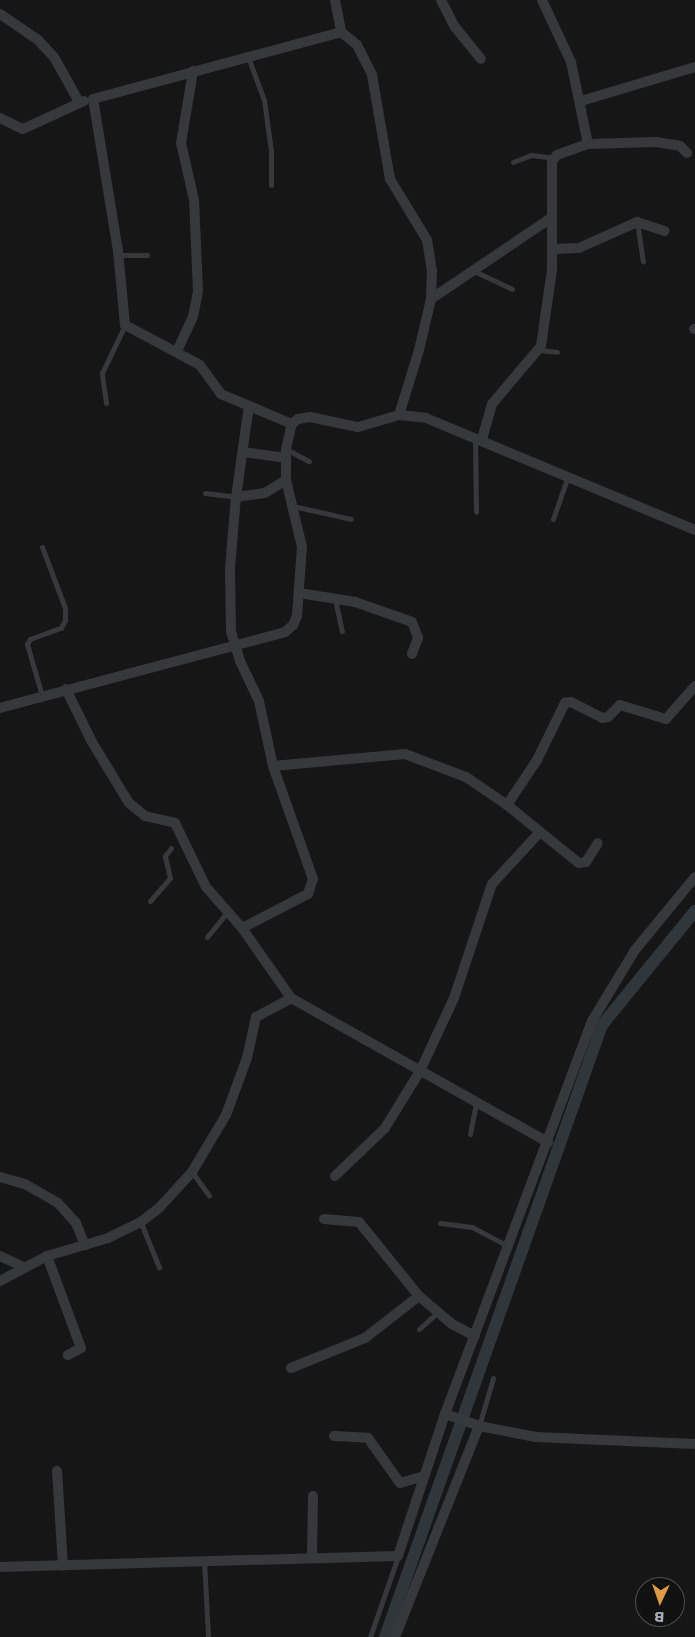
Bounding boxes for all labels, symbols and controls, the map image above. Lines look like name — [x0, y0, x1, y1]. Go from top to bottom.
north arrow — [635, 1577, 685, 1627]
text: B — [654, 1608, 665, 1625]

